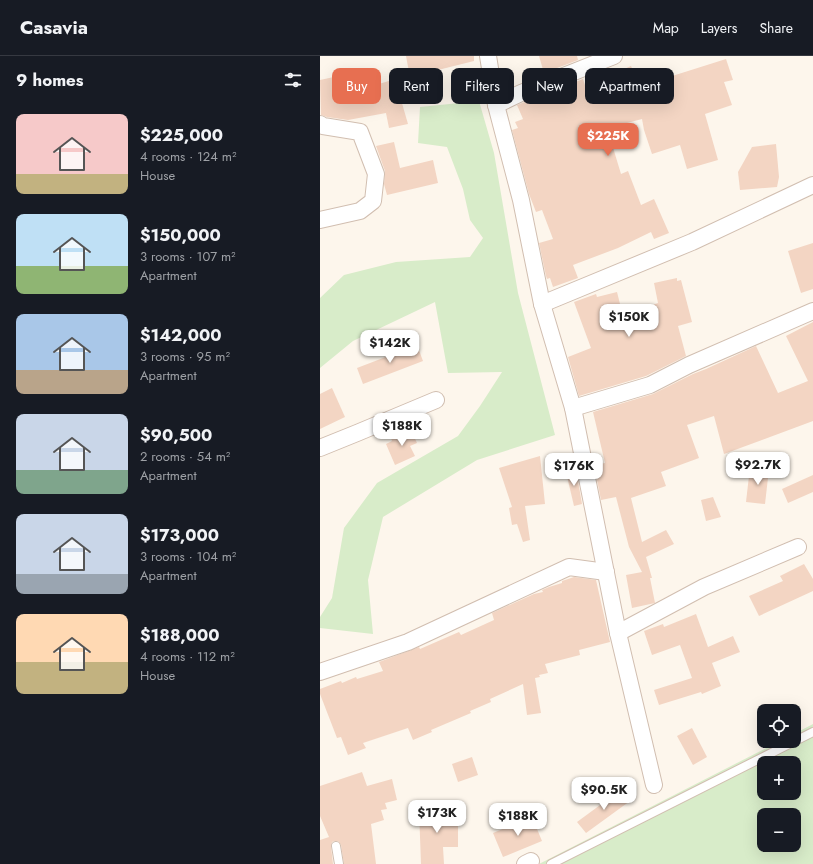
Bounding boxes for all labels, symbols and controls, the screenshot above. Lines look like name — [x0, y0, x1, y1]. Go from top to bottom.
text: Casavia — [20, 14, 88, 41]
text: Map — [653, 18, 679, 38]
text: Layers — [701, 18, 737, 38]
text: Share — [759, 18, 793, 38]
text: 9 homes — [16, 68, 84, 92]
chip: Buy — [332, 68, 381, 104]
chip: Rent — [389, 68, 443, 104]
chip: Filters — [451, 68, 514, 104]
chip: New — [522, 68, 577, 104]
chip: Apartment — [585, 68, 674, 104]
icon: filters — [282, 69, 304, 91]
text: $225,000 — [140, 123, 223, 147]
pin: $225K — [580, 123, 636, 157]
text: $225K — [587, 126, 629, 145]
icon: home — [48, 130, 96, 178]
text: 4 rooms · 124 m² — [140, 147, 236, 166]
text: House — [140, 166, 175, 185]
text: $150,000 — [140, 223, 221, 247]
icon: home — [48, 230, 96, 278]
text: 3 rooms · 107 m² — [140, 247, 236, 266]
text: Apartment — [140, 266, 197, 285]
pin: $150K — [601, 304, 657, 338]
text: $150K — [609, 307, 649, 326]
text: $142,000 — [140, 323, 222, 347]
icon: home — [48, 330, 96, 378]
pin: $142K — [362, 330, 418, 364]
text: $142K — [369, 333, 411, 352]
text: 3 rooms · 95 m² — [140, 347, 230, 366]
text: Apartment — [140, 366, 197, 385]
pin: $188K — [374, 413, 430, 447]
text: $188K — [382, 416, 422, 435]
text: $90,500 — [140, 423, 212, 447]
icon: home — [48, 430, 96, 478]
text: 2 rooms · 54 m² — [140, 447, 230, 466]
pin: $92.7K — [725, 452, 791, 486]
pin: $176K — [546, 453, 602, 487]
text: $92.7K — [735, 455, 781, 474]
text: $176K — [554, 456, 594, 475]
text: Apartment — [140, 466, 197, 485]
text: $173,000 — [140, 523, 219, 547]
icon: home — [48, 530, 96, 578]
text: 3 rooms · 104 m² — [140, 547, 236, 566]
text: Apartment — [140, 566, 197, 585]
text: $188,000 — [140, 623, 220, 647]
icon: home — [48, 630, 96, 678]
text: 4 rooms · 112 m² — [140, 647, 235, 666]
text: House — [140, 666, 175, 685]
map controls — [757, 704, 801, 852]
button: locate — [757, 704, 801, 748]
button: + — [757, 756, 801, 800]
pin: $90.5K — [571, 777, 637, 811]
text: $90.5K — [580, 780, 628, 799]
pin: $173K — [409, 800, 465, 834]
text: $173K — [417, 803, 457, 822]
pin: $188K — [490, 803, 546, 837]
text: $188K — [498, 806, 538, 825]
button: − — [757, 808, 801, 852]

